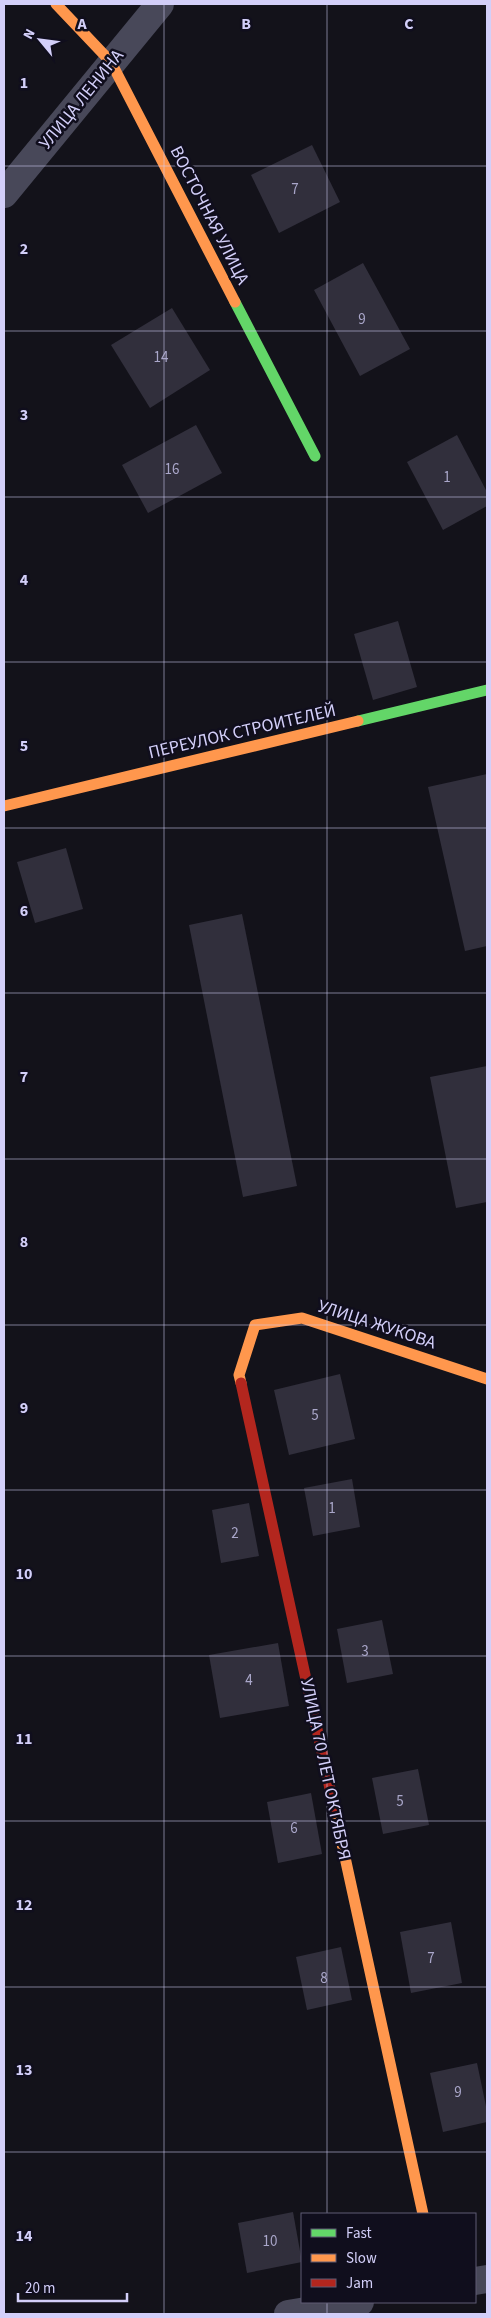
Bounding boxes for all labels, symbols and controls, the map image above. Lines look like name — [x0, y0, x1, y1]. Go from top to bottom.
text: A — [76, 13, 87, 35]
text: B — [241, 13, 251, 35]
text: C — [404, 13, 414, 35]
north arrow — [15, 15, 65, 65]
text: N — [19, 25, 41, 43]
street label: УЛИЦА ЛЕНИНА — [33, 44, 130, 155]
text: 1 — [20, 72, 28, 94]
street label: ВОСТОЧНАЯ УЛИЦА — [164, 142, 255, 289]
house number: 7 — [291, 179, 299, 200]
text: 2 — [20, 238, 28, 260]
house number: 9 — [358, 309, 366, 330]
house number: 14 — [154, 347, 169, 368]
text: 3 — [20, 404, 28, 426]
house number: 16 — [165, 459, 179, 480]
house number: 1 — [443, 467, 451, 488]
text: 4 — [20, 569, 29, 591]
street label: ПЕРЕУЛОК СТРОИТЕЛЕЙ — [146, 698, 338, 765]
text: 5 — [20, 735, 28, 757]
text: 6 — [20, 900, 28, 922]
text: 7 — [20, 1066, 28, 1088]
text: 8 — [20, 1231, 28, 1253]
street label: УЛИЦА ЖУКОВА — [314, 1294, 439, 1355]
text: 9 — [20, 1397, 28, 1419]
house number: 5 — [311, 1405, 319, 1426]
house number: 1 — [328, 1498, 336, 1519]
house number: 2 — [231, 1523, 239, 1544]
text: 10 — [16, 1563, 32, 1585]
house number: 3 — [361, 1641, 369, 1662]
house number: 4 — [245, 1670, 253, 1691]
street label: УЛИЦА 70 ЛЕТ ОКТЯБРЯ — [294, 1676, 357, 1862]
text: 11 — [16, 1728, 32, 1750]
house number: 5 — [396, 1791, 404, 1812]
house number: 6 — [290, 1818, 298, 1839]
text: 12 — [16, 1894, 32, 1916]
house number: 7 — [427, 1948, 435, 1969]
house number: 8 — [320, 1968, 328, 1989]
text: 13 — [16, 2059, 32, 2081]
house number: 9 — [454, 2082, 462, 2103]
legend — [301, 2213, 476, 2303]
text: Fast — [346, 2223, 372, 2244]
text: 14 — [16, 2225, 33, 2247]
house number: 10 — [263, 2231, 277, 2252]
text: Slow — [346, 2248, 377, 2269]
scale bar — [18, 2270, 126, 2302]
text: Jam — [346, 2273, 373, 2294]
text: 20 m — [25, 2278, 55, 2299]

